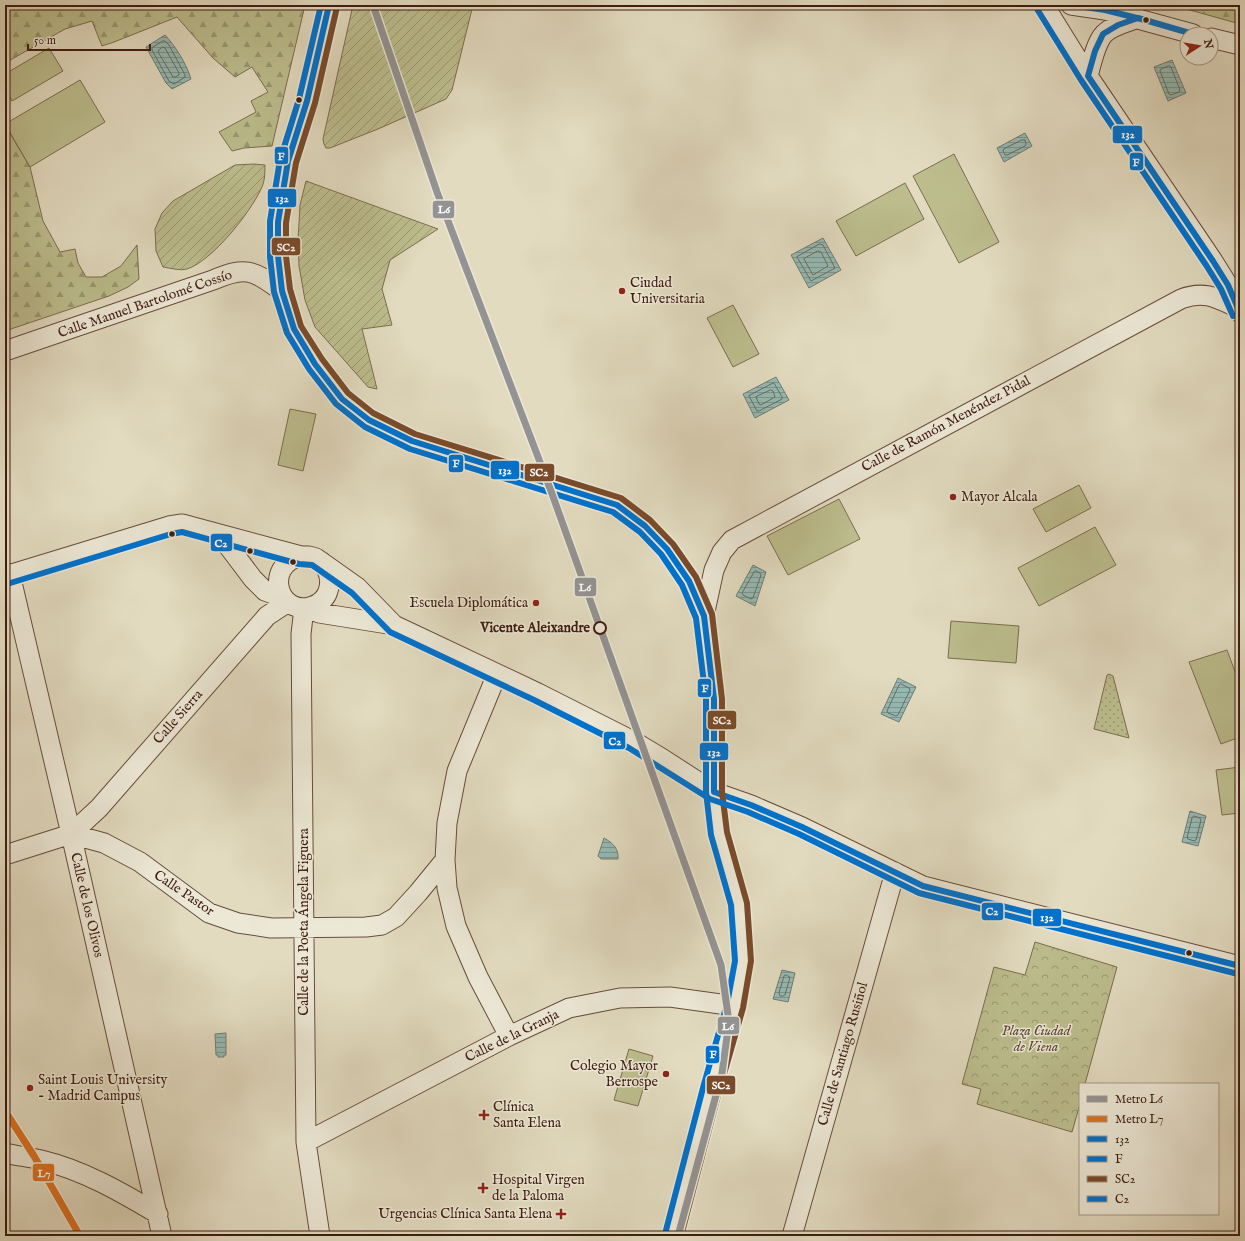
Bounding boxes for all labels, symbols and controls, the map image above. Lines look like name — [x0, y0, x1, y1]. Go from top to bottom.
unlabelled marker — [1141, 15, 1151, 25]
scale bar — [28, 26, 150, 52]
north arrow — [1179, 26, 1219, 66]
text: 50 m — [34, 33, 56, 48]
text: N — [1200, 37, 1216, 51]
unlabelled marker — [294, 95, 304, 105]
line badge: 132 — [1112, 125, 1143, 144]
text: 132 — [1121, 128, 1136, 142]
line badge: F — [274, 146, 289, 165]
text: F — [278, 150, 285, 164]
line badge: F — [1129, 152, 1144, 171]
text: F — [1133, 156, 1140, 170]
line badge: 132 — [267, 188, 297, 208]
text: 132 — [275, 192, 290, 206]
line badge: L6 — [432, 200, 455, 219]
text: L6 — [437, 203, 452, 217]
line badge: SC2 — [271, 237, 301, 256]
text: SC2 — [277, 241, 296, 255]
street label: Calle Manuel Bartolomé Cossío — [55, 266, 235, 342]
place label: Ciudad Universitaria — [630, 274, 706, 308]
marker: Ciudad Universitaria — [617, 286, 627, 296]
street label: Calle de Ramón Menéndez Pidal — [858, 372, 1034, 476]
line badge: F — [448, 454, 464, 473]
text: F — [453, 457, 460, 471]
line badge: 132 — [490, 460, 520, 480]
line badge: SC2 — [524, 463, 555, 482]
text: 132 — [498, 464, 513, 478]
text: SC2 — [530, 466, 549, 480]
place label: Mayor Alcala — [961, 488, 1039, 506]
marker: Mayor Alcala — [948, 492, 958, 502]
unlabelled marker — [167, 529, 177, 539]
line badge: C2 — [210, 533, 233, 552]
text: C2 — [214, 537, 228, 551]
unlabelled marker — [245, 546, 255, 556]
unlabelled marker — [288, 557, 298, 567]
line badge: L6 — [574, 577, 597, 597]
text: L6 — [578, 581, 593, 595]
place label: Escuela Diplomática — [410, 594, 529, 612]
marker: Escuela Diplomática — [531, 598, 541, 608]
place label: Vicente Aleixandre — [479, 619, 591, 637]
marker: Vicente Aleixandre — [593, 621, 607, 635]
line badge: F — [697, 678, 712, 698]
text: F — [702, 682, 709, 696]
street label: Calle Sierra — [149, 685, 207, 748]
line badge: SC2 — [707, 710, 737, 730]
text: SC2 — [713, 714, 732, 728]
line badge: C2 — [603, 731, 626, 750]
text: C2 — [608, 735, 622, 749]
line badge: 132 — [699, 742, 729, 761]
text: 132 — [707, 746, 722, 760]
street label: Calle de la Poeta Ángela Figuera — [294, 827, 313, 1016]
street label: Calle de los Olivos — [66, 851, 108, 959]
street label: Calle Pastor — [150, 866, 218, 920]
line badge: C2 — [981, 902, 1004, 921]
text: C2 — [985, 905, 999, 919]
line badge: 132 — [1032, 908, 1062, 927]
text: 132 — [1040, 911, 1055, 925]
unlabelled marker — [1184, 948, 1194, 958]
street label: Calle de Santiago Rusiñol — [814, 980, 872, 1128]
street label: Calle de la Granja — [462, 1005, 563, 1066]
line badge: L6 — [717, 1016, 740, 1035]
text: L6 — [721, 1020, 736, 1034]
park label: Plaza Ciudad de Viena — [1002, 1022, 1072, 1056]
line badge: F — [705, 1045, 720, 1064]
text: F — [710, 1048, 717, 1062]
place label: Colegio Mayor Berrospe — [570, 1057, 659, 1091]
marker: Colegio Mayor Berrospe — [661, 1069, 671, 1079]
place label: Saint Louis University - Madrid Campus — [38, 1071, 168, 1105]
line badge: SC2 — [706, 1075, 736, 1095]
text: SC2 — [712, 1079, 731, 1093]
marker: Saint Louis University - Madrid Campus — [25, 1083, 35, 1093]
legend — [1079, 1083, 1219, 1215]
text: Metro L6 — [1115, 1092, 1164, 1107]
place label: Clínica Santa Elena — [493, 1098, 562, 1132]
marker: Clínica Santa Elena — [478, 1109, 490, 1121]
text: Metro L7 — [1115, 1112, 1163, 1127]
text: 132 — [1115, 1132, 1130, 1147]
text: F — [1115, 1152, 1123, 1167]
line badge: L7 — [32, 1163, 55, 1182]
text: L7 — [37, 1167, 50, 1181]
place label: Hospital Virgen de la Paloma — [492, 1171, 585, 1205]
text: SC2 — [1115, 1172, 1136, 1187]
marker: Hospital Virgen de la Paloma — [477, 1182, 489, 1194]
text: C2 — [1115, 1192, 1130, 1207]
place label: Urgencias Clínica Santa Elena — [378, 1205, 553, 1223]
marker: Urgencias Clínica Santa Elena — [555, 1208, 567, 1220]

